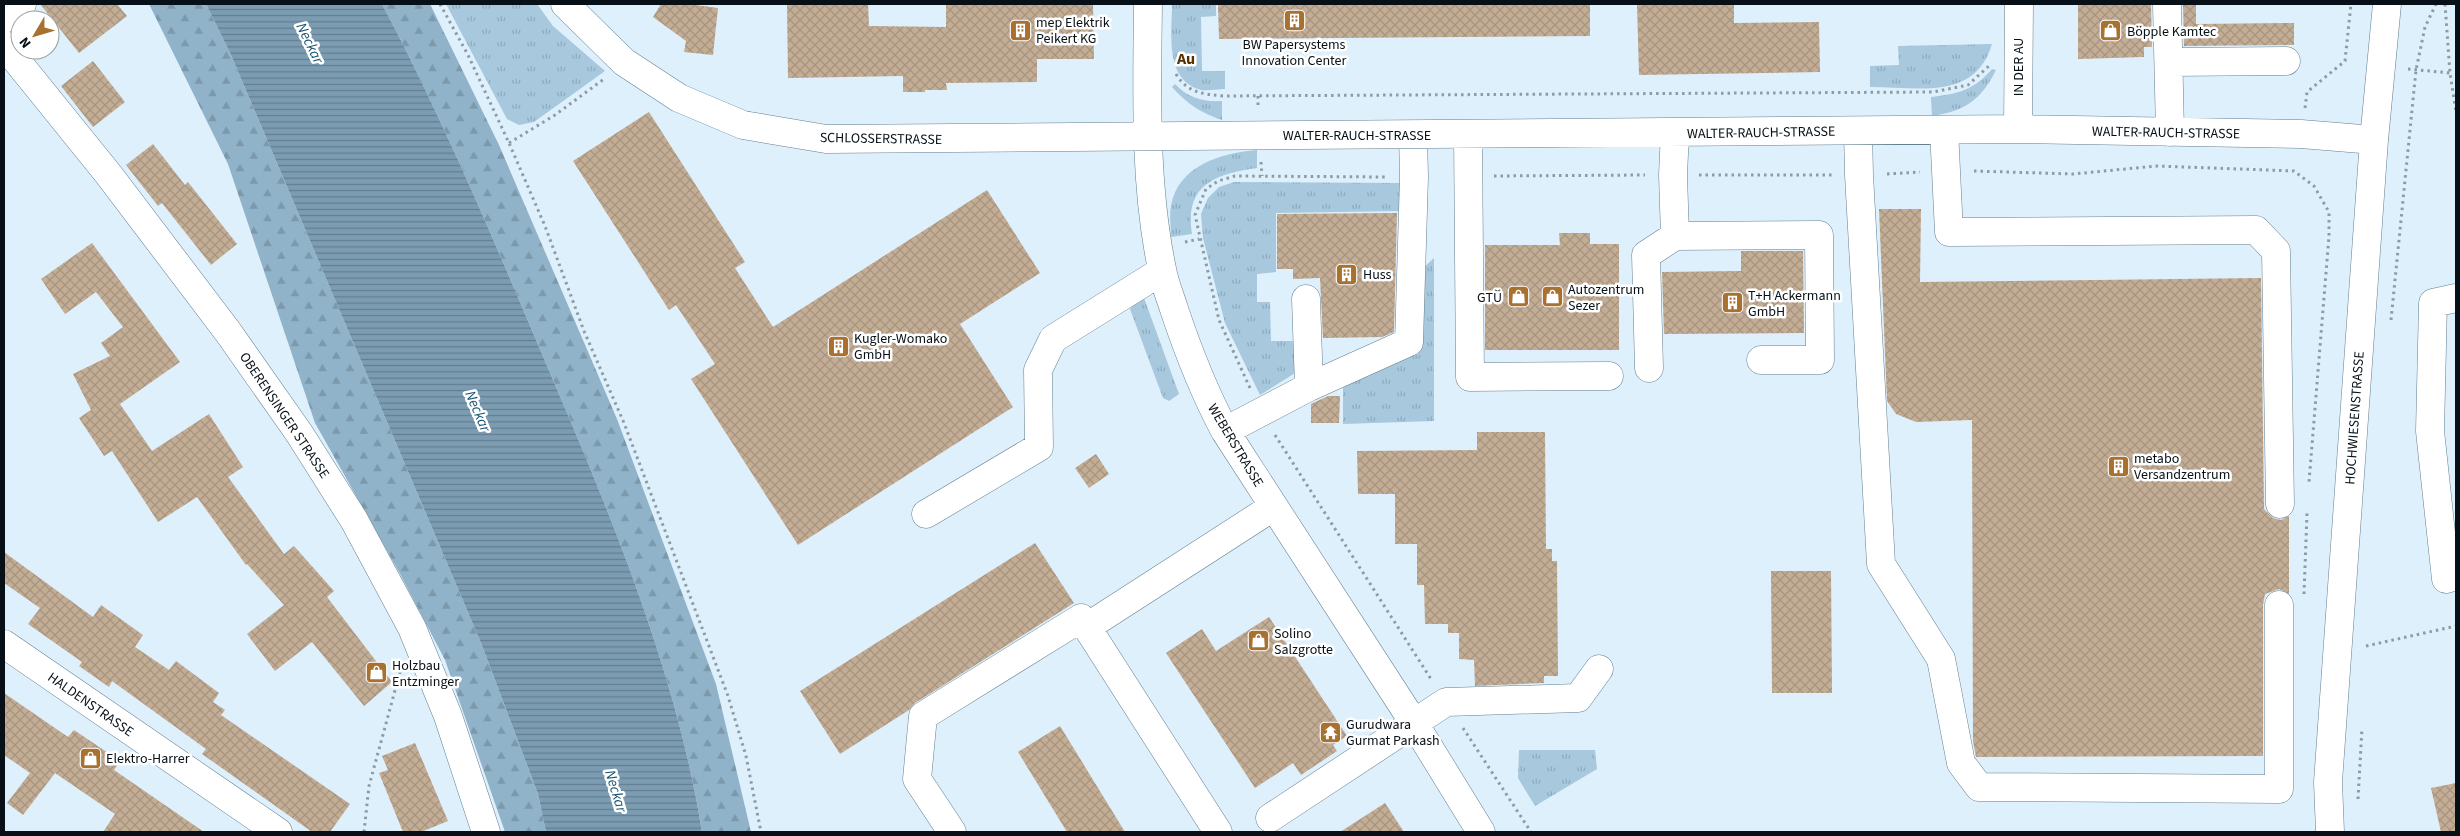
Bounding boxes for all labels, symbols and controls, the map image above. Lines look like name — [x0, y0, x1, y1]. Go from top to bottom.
building icon: BW Papersystems Innovation Center — [1282, 9, 1306, 33]
north arrow — [10, 10, 60, 60]
place label: mep Elektrik Peikert KG — [1036, 13, 1110, 49]
building icon: mep Elektrik Peikert KG — [1008, 18, 1032, 42]
water label: Neckar — [291, 19, 329, 68]
shop icon: Böpple Kamtec — [2099, 19, 2123, 43]
place label: Böpple Kamtec — [2127, 22, 2217, 42]
text: N — [15, 33, 36, 52]
place label: BW Papersystems Innovation Center — [1242, 35, 1347, 71]
street label: IN DER AU — [2009, 38, 2029, 96]
district label: Au — [1176, 48, 1195, 70]
street label: WALTER-RAUCH-STRASSE — [1687, 122, 1835, 144]
street label: WALTER-RAUCH-STRASSE — [2092, 122, 2240, 144]
street label: WALTER-RAUCH-STRASSE — [1283, 126, 1431, 146]
street label: SCHLOSSERSTRASSE — [820, 128, 942, 150]
building icon: Huss — [1335, 262, 1359, 286]
place label: Huss — [1363, 265, 1392, 285]
place label: Autozentrum Sezer — [1568, 280, 1644, 316]
shop icon: GTÜ — [1506, 285, 1530, 309]
shop icon: Autozentrum Sezer — [1540, 285, 1564, 309]
place label: T+H Ackermann GmbH — [1748, 286, 1841, 322]
place label: GTÜ — [1477, 288, 1502, 308]
building icon: T+H Ackermann GmbH — [1720, 291, 1744, 315]
place label: Kugler-Womako GmbH — [854, 329, 947, 365]
building icon: Kugler-Womako GmbH — [826, 334, 850, 358]
street label: OBERENSINGER STRASSE — [234, 348, 334, 483]
street label: HOCHWIESENSTRASSE — [2340, 351, 2370, 486]
water label: Neckar — [459, 387, 496, 436]
street label: WEBERSTRASSE — [1202, 400, 1268, 491]
place label: metabo Versandzentrum — [2134, 449, 2230, 485]
building icon: metabo Versandzentrum — [2106, 454, 2130, 478]
place label: Solino Salzgrotte — [1274, 624, 1333, 660]
shop icon: Solino Salzgrotte — [1246, 629, 1270, 653]
place label: Holzbau Entzminger — [392, 656, 459, 692]
shop icon: Holzbau Entzminger — [364, 661, 388, 685]
street label: HALDENSTRASSE — [43, 668, 138, 742]
place label: Gurudwara Gurmat Parkash — [1346, 715, 1440, 751]
temple icon: Gurudwara Gurmat Parkash — [1318, 720, 1342, 744]
shop icon: Elektro-Harrer — [78, 746, 102, 770]
place label: Elektro-Harrer — [106, 749, 190, 769]
water label: Neckar — [599, 767, 632, 816]

